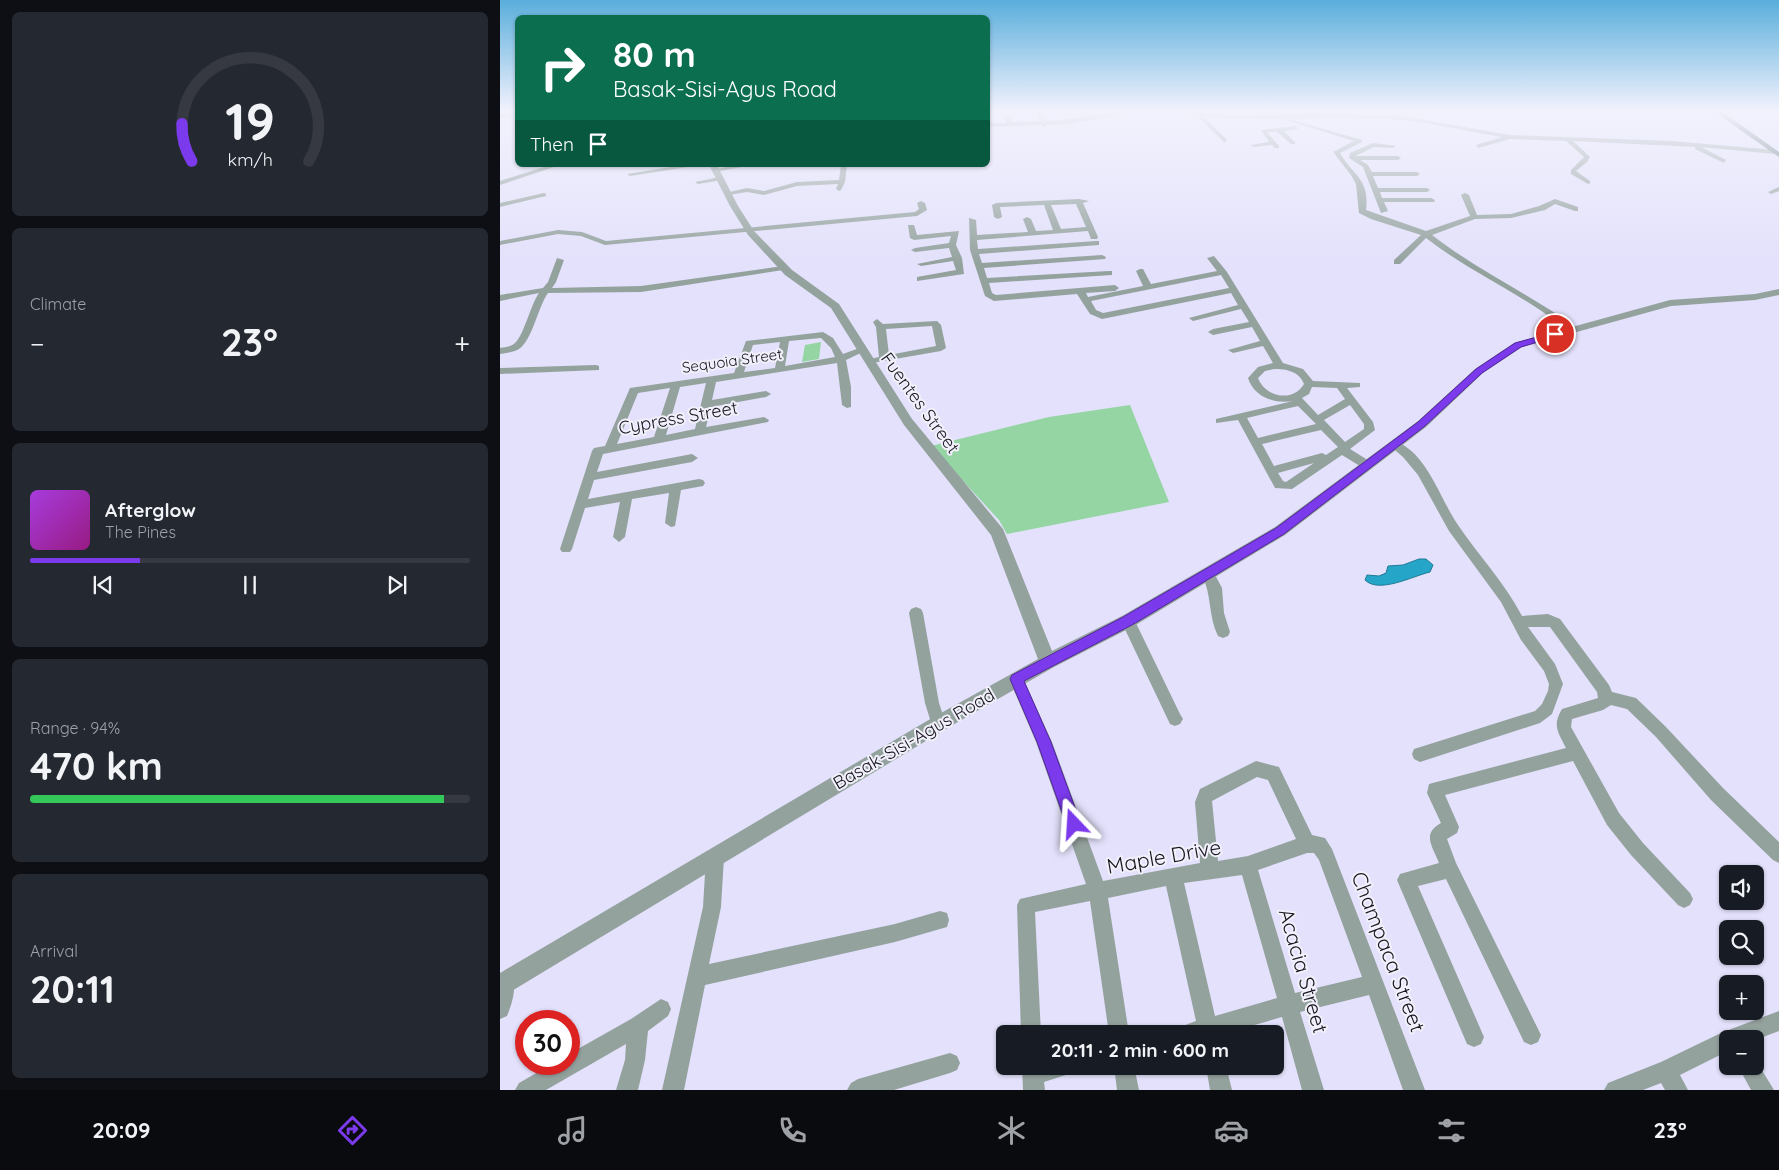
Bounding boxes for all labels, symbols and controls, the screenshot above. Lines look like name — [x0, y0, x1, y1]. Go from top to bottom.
text: 80 m — [613, 32, 696, 76]
icon: right — [530, 35, 595, 100]
text: Basak-Sisi-Agus Road — [613, 75, 837, 103]
text: 19 — [225, 88, 275, 153]
icon: arrive — [584, 130, 612, 158]
text: Then — [530, 132, 574, 156]
text: km/h — [227, 148, 273, 170]
text: Climate — [30, 294, 86, 314]
pin — [1534, 313, 1576, 355]
text: 23° — [221, 318, 278, 366]
icon: arrive — [1541, 320, 1569, 348]
text: − — [30, 326, 45, 361]
text: + — [454, 326, 470, 361]
street label: Sequoia Street — [681, 344, 783, 377]
street label: Fuentes Street — [876, 348, 965, 458]
street label: Cypress Street — [617, 396, 739, 439]
text: Afterglow — [105, 498, 196, 522]
text: The Pines — [105, 522, 176, 542]
icon: previous — [89, 571, 117, 599]
icon: pause — [236, 571, 264, 599]
icon: next — [383, 571, 411, 599]
street label: Basak-Sisi-Agus Road — [829, 683, 999, 794]
text: Range · 94% — [30, 718, 120, 738]
text: 470 km — [30, 742, 163, 790]
position arrow — [1047, 797, 1099, 849]
street label: Maple Drive — [1105, 833, 1223, 879]
map controls — [1719, 865, 1764, 1075]
button: sound — [1719, 865, 1764, 910]
street label: Champaca Street — [1346, 868, 1431, 1036]
street label: Acacia Street — [1274, 905, 1334, 1036]
button: search — [1719, 920, 1764, 965]
text: Arrival — [30, 941, 78, 961]
text: 20:11 — [30, 965, 115, 1013]
button: + — [1719, 975, 1764, 1020]
speed limit sign: 30 — [515, 1010, 580, 1075]
button: − — [1719, 1030, 1764, 1075]
text: 20:11 · 2 min · 600 m — [1051, 1038, 1229, 1062]
icon: directions — [335, 1113, 370, 1148]
icon: music — [555, 1113, 590, 1148]
icon: phone — [775, 1113, 810, 1148]
icon: climate — [994, 1113, 1029, 1148]
icon: car — [1214, 1113, 1249, 1148]
icon: filters — [1434, 1113, 1469, 1148]
text: 20:09 — [92, 1116, 150, 1144]
text: 23° — [1654, 1116, 1687, 1144]

